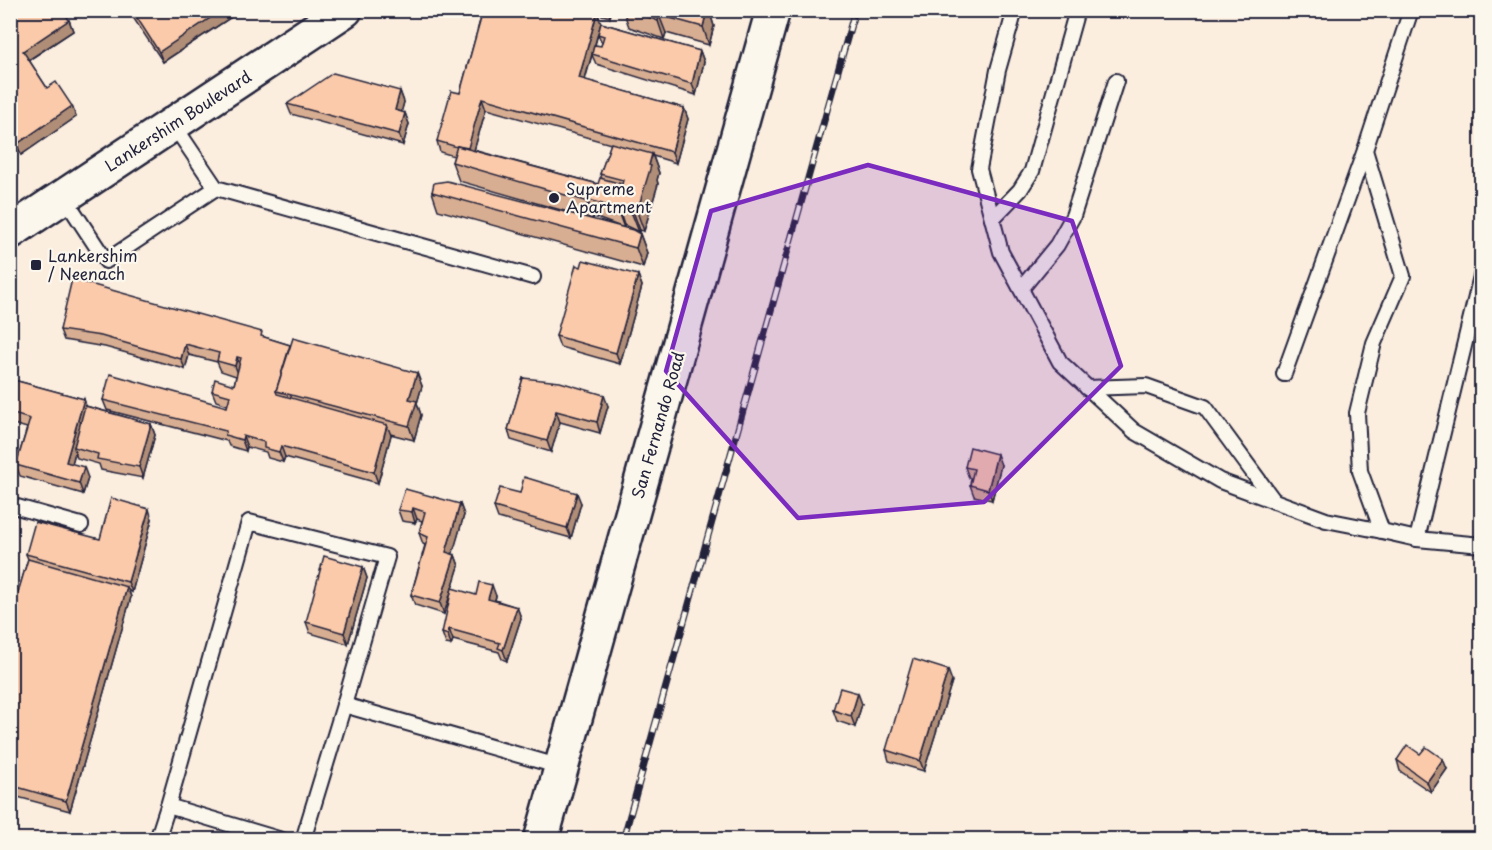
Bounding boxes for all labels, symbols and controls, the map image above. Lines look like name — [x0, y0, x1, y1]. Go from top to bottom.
street label: Lankershim Boulevard — [99, 64, 256, 177]
place label: Supreme Apartment — [566, 176, 652, 218]
marker: Supreme Apartment — [547, 191, 561, 205]
place label: Lankershim / Neenach — [48, 243, 138, 285]
marker: Lankershim / Neenach — [29, 258, 43, 272]
street label: San Fernando Road — [625, 348, 690, 501]

